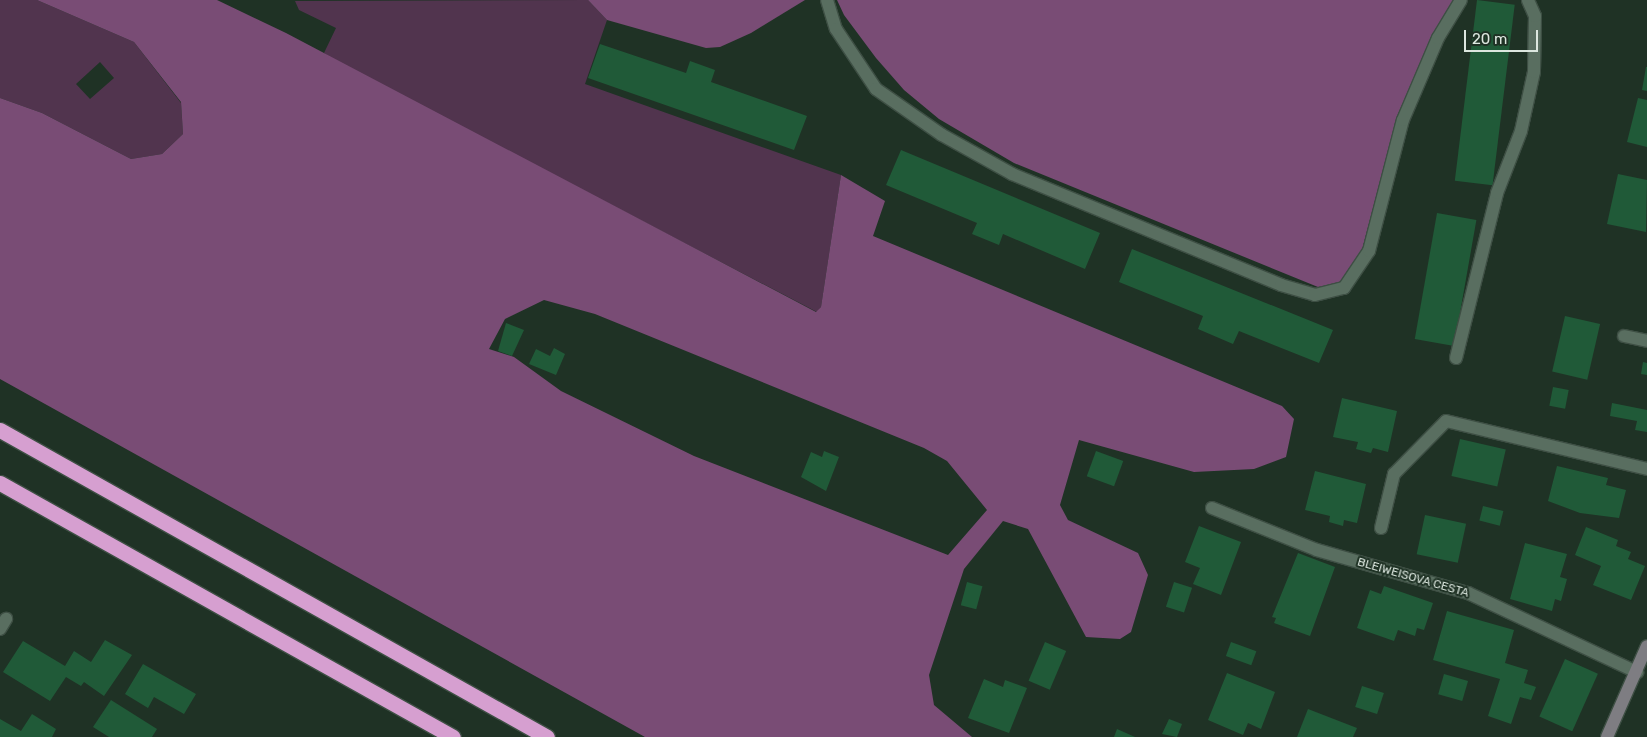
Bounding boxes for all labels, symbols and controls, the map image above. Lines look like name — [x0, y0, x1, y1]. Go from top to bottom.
scale bar — [1467, 20, 1541, 52]
text: 20 m — [1472, 30, 1507, 48]
street label: BLEIWEISOVA CESTA — [1355, 555, 1471, 601]

